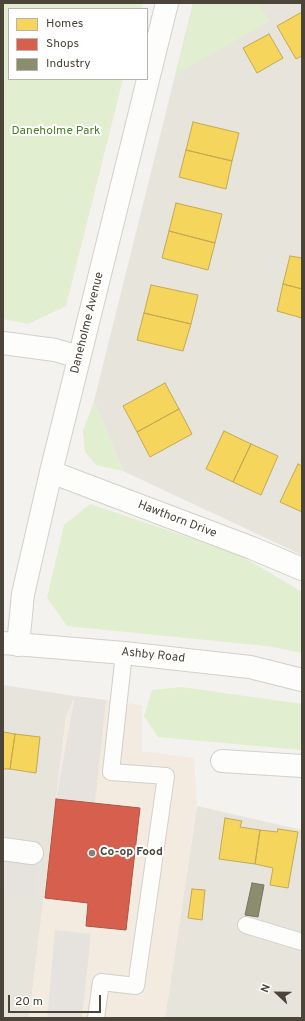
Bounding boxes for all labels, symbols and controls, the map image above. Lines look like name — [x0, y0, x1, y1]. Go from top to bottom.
legend — [8, 8, 148, 80]
text: Homes — [46, 16, 83, 32]
text: Shops — [46, 36, 79, 52]
text: Industry — [46, 56, 91, 72]
park label: Daneholme Park — [12, 125, 100, 139]
street label: Daneholme Avenue — [68, 271, 108, 375]
street label: Hawthorn Drive — [135, 498, 219, 542]
street label: Ashby Road — [120, 645, 186, 667]
place label: Co-op Food — [100, 846, 163, 860]
marker: Co-op Food — [87, 848, 97, 858]
north arrow — [257, 973, 297, 1013]
text: N — [258, 982, 274, 995]
scale bar — [10, 987, 103, 1013]
text: 20 m — [15, 994, 43, 1010]

